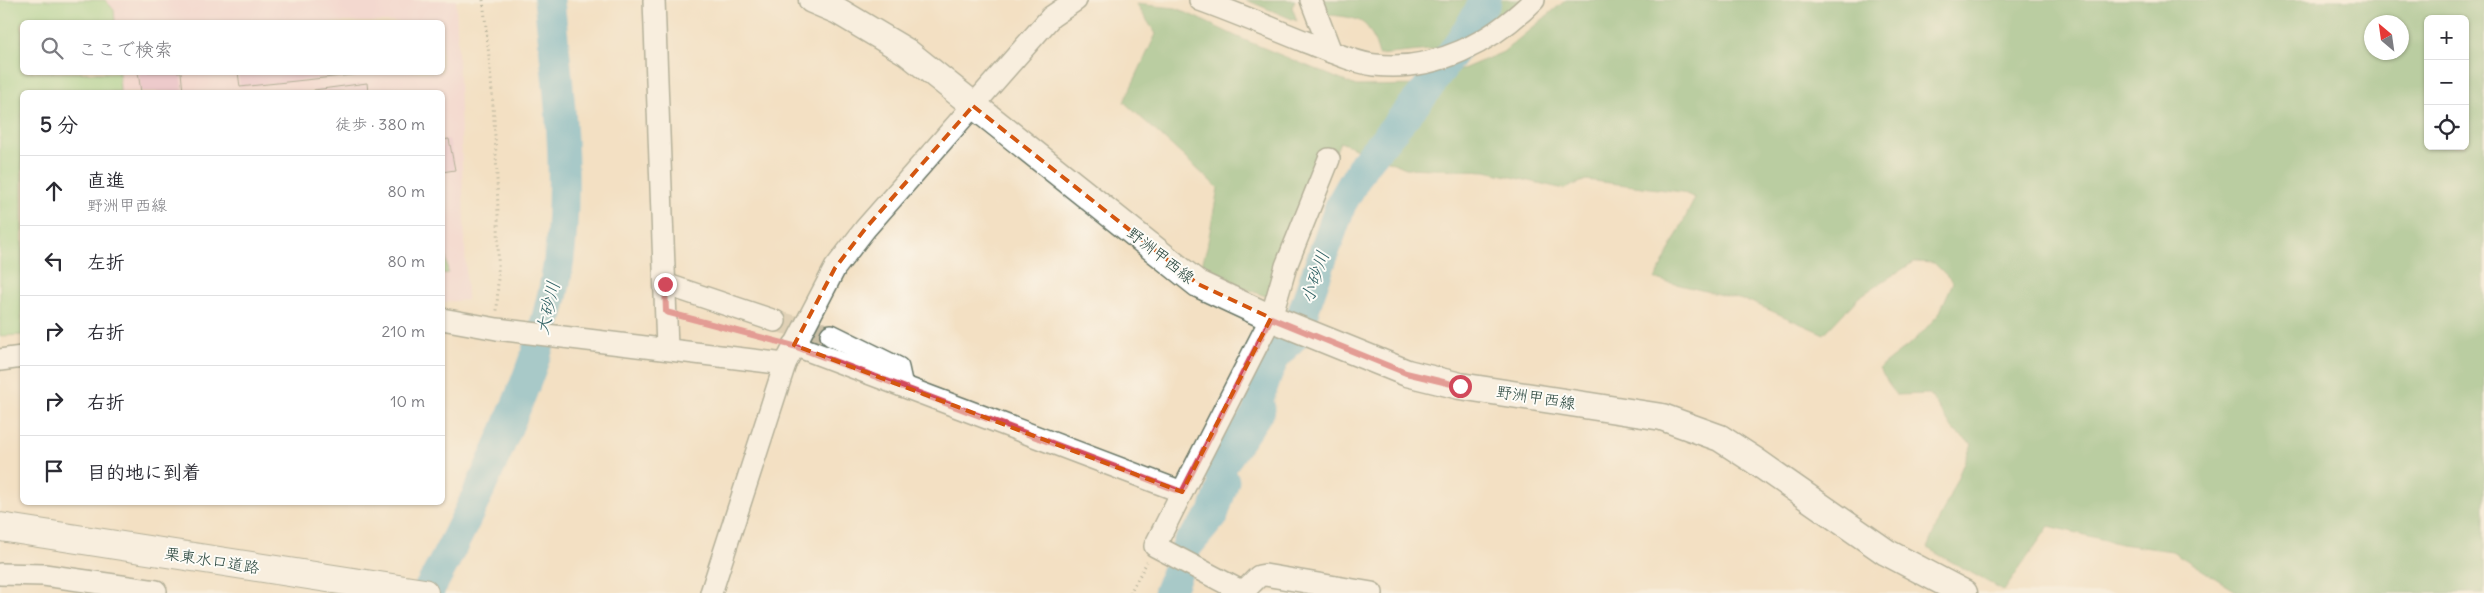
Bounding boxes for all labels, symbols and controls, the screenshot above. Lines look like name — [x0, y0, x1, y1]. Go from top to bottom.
north arrow — [2364, 15, 2409, 60]
map controls — [2424, 15, 2469, 150]
button: + — [2424, 15, 2469, 60]
search box — [20, 20, 445, 75]
icon: search — [38, 34, 66, 62]
text: ここで検索 — [78, 37, 173, 61]
button: − — [2424, 60, 2469, 105]
button: locate — [2424, 105, 2469, 150]
text: 5 分 — [40, 111, 78, 138]
text: 徒歩 · 380 m — [335, 114, 425, 134]
text: 直進 — [87, 168, 125, 192]
icon: ahead — [40, 177, 68, 205]
text: 80 m — [387, 181, 425, 201]
text: 野洲甲西線 — [87, 195, 167, 215]
street label: 野洲甲西線 — [1123, 222, 1199, 288]
icon: left — [40, 247, 68, 275]
water label: 小砂川 — [1295, 248, 1334, 306]
text: 左折 — [87, 250, 125, 274]
text: 80 m — [387, 251, 425, 271]
route end — [654, 273, 677, 296]
water label: 大砂川 — [530, 279, 565, 337]
icon: right — [40, 317, 68, 345]
text: 右折 — [87, 320, 125, 344]
text: 210 m — [382, 321, 425, 341]
route start — [1449, 375, 1472, 398]
street label: 野洲甲西線 — [1495, 381, 1577, 413]
icon: right — [40, 387, 68, 415]
text: 右折 — [87, 390, 125, 414]
text: 10 m — [390, 391, 425, 411]
icon: arrive — [40, 457, 68, 485]
text: 目的地に到着 — [87, 460, 201, 484]
street label: 栗東水口道路 — [163, 543, 261, 577]

